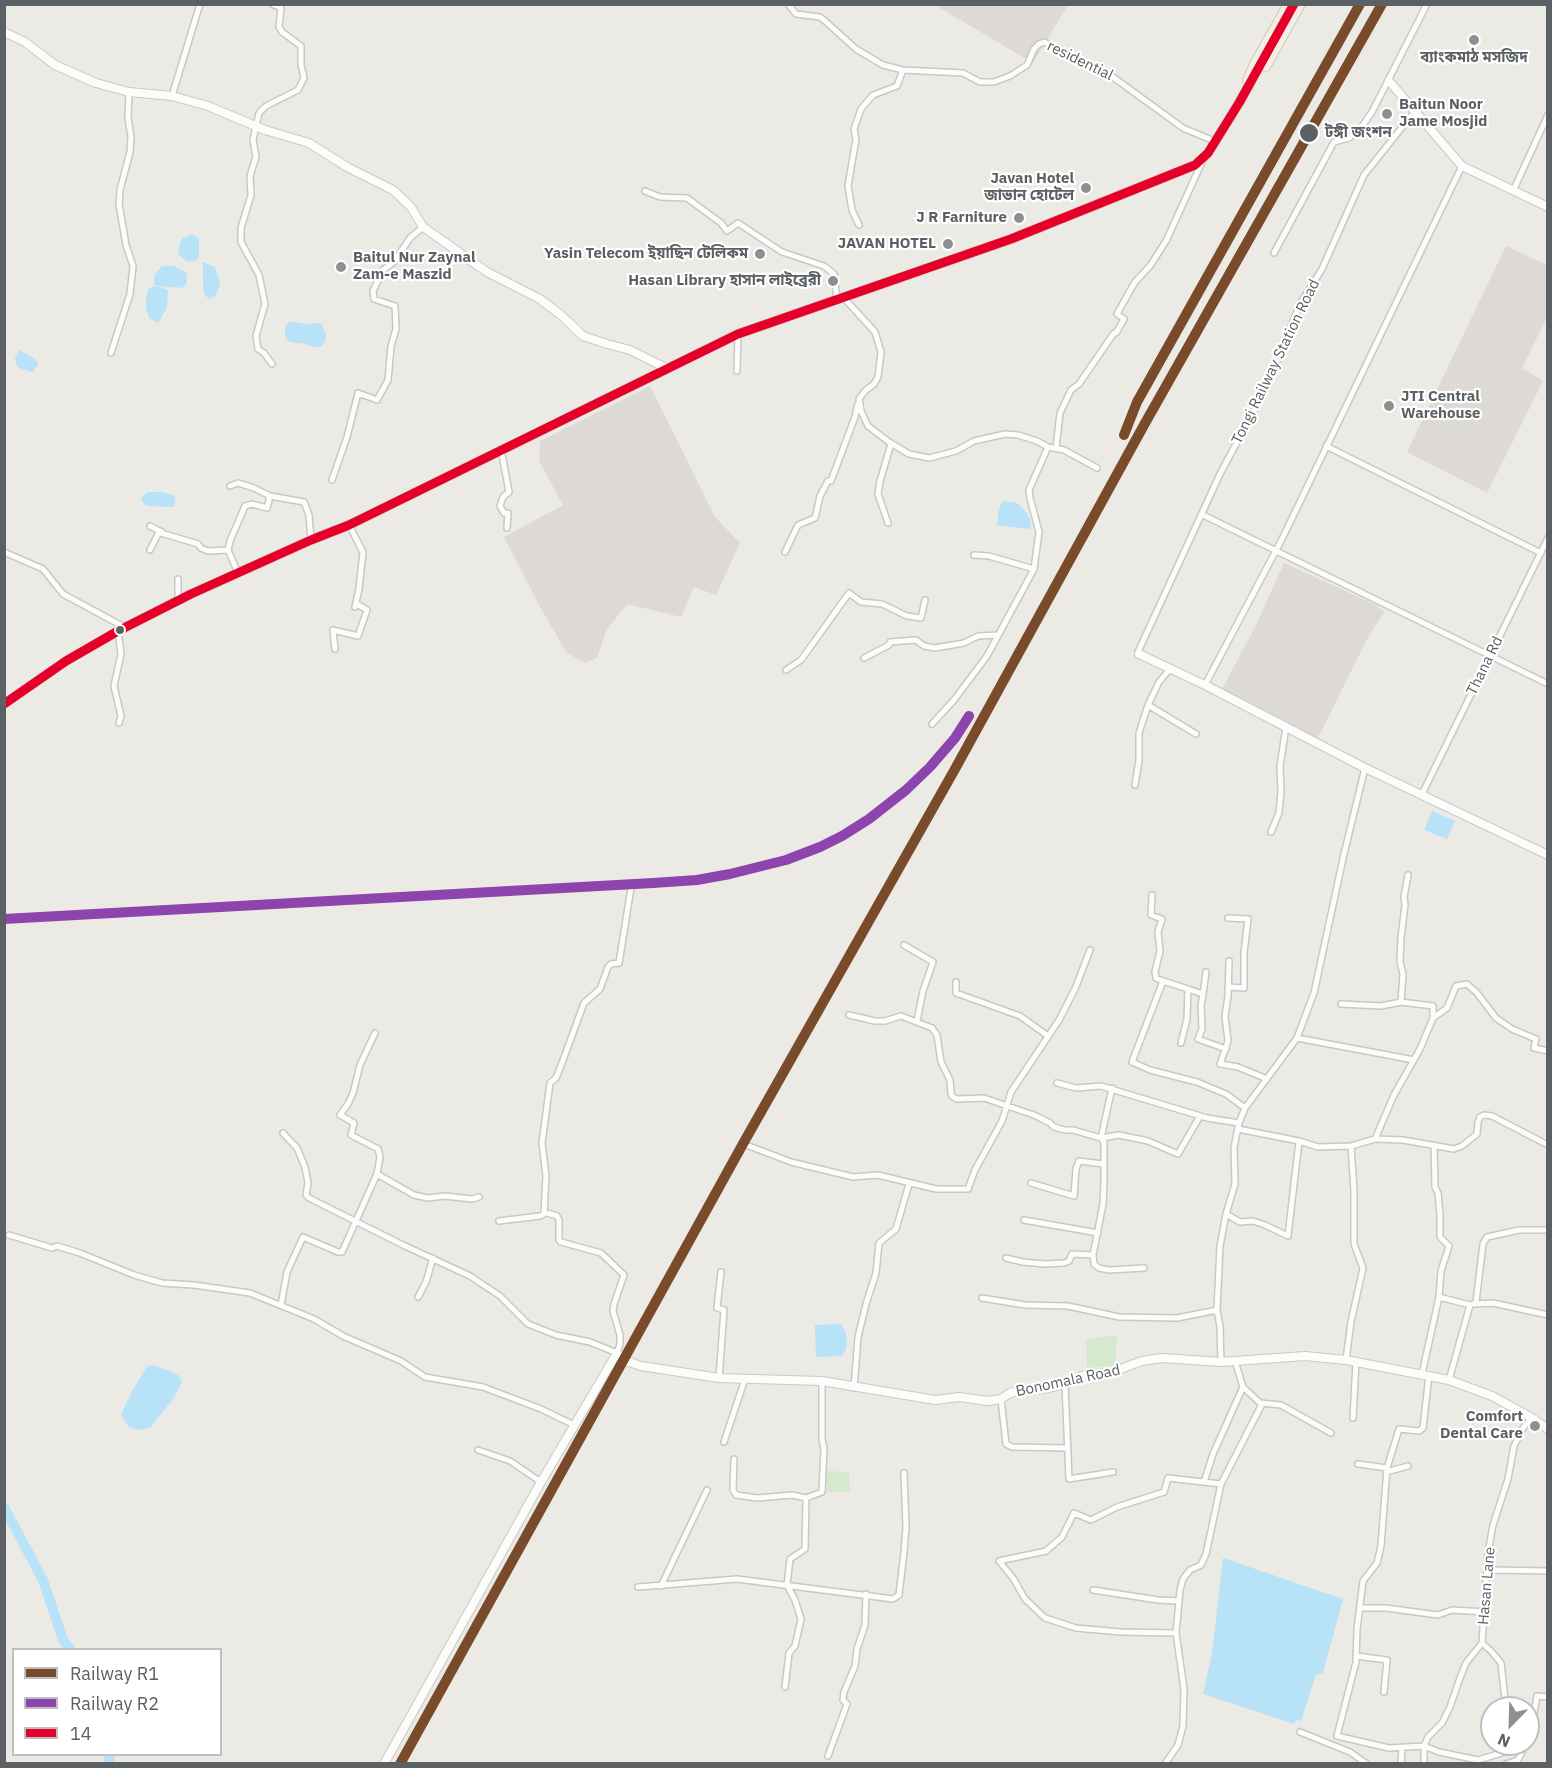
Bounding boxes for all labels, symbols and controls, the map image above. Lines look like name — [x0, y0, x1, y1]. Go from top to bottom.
marker: ব্যাংকমাঠ মসজিদ — [1467, 33, 1481, 47]
street label: residential — [1044, 37, 1116, 85]
place label: ব্যাংকমাঠ মসজিদ — [1420, 49, 1528, 67]
place label: Baitun Noor Jame Mosjid — [1399, 96, 1487, 131]
marker: Baitun Noor Jame Mosjid — [1380, 107, 1394, 121]
marker: টঙ্গী জংশন — [1298, 122, 1320, 144]
place label: টঙ্গী জংশন — [1325, 124, 1392, 142]
place label: Javan Hotel জাভান হোটেল — [984, 170, 1074, 205]
marker: Javan Hotel জাভান হোটেল — [1079, 181, 1093, 195]
place label: J R Farniture — [916, 209, 1007, 227]
marker: J R Farniture — [1012, 211, 1026, 225]
place label: JAVAN HOTEL — [838, 235, 936, 253]
marker: JAVAN HOTEL — [941, 237, 955, 251]
place label: Yasin Telecom ইয়াছিন টেলিকম — [544, 245, 748, 263]
marker: Yasin Telecom ইয়াছিন টেলিকম — [753, 247, 767, 261]
place label: Baitul Nur Zaynal Zam-e Maszid — [353, 249, 476, 284]
marker: Baitul Nur Zaynal Zam-e Maszid — [334, 260, 348, 274]
place label: Hasan Library হাসান লাইব্রেরী — [628, 272, 821, 290]
marker: Hasan Library হাসান লাইব্রেরী — [826, 274, 840, 288]
street label: Tongi Railway Station Road — [1228, 277, 1324, 447]
place label: JTI Central Warehouse — [1401, 388, 1480, 423]
marker: JTI Central Warehouse — [1382, 399, 1396, 413]
unlabelled marker — [114, 624, 126, 636]
street label: Thana Rd — [1463, 634, 1507, 698]
street label: Bonomala Road — [1014, 1361, 1122, 1401]
place label: Comfort Dental Care — [1440, 1408, 1523, 1443]
marker: Comfort Dental Care — [1528, 1419, 1542, 1433]
street label: Hasan Lane — [1475, 1546, 1499, 1626]
legend — [12, 1648, 222, 1756]
text: Railway R1 — [70, 1662, 159, 1685]
text: Railway R2 — [70, 1692, 159, 1715]
north arrow — [1480, 1696, 1540, 1756]
text: 14 — [70, 1722, 92, 1745]
text: N — [1495, 1729, 1513, 1752]

